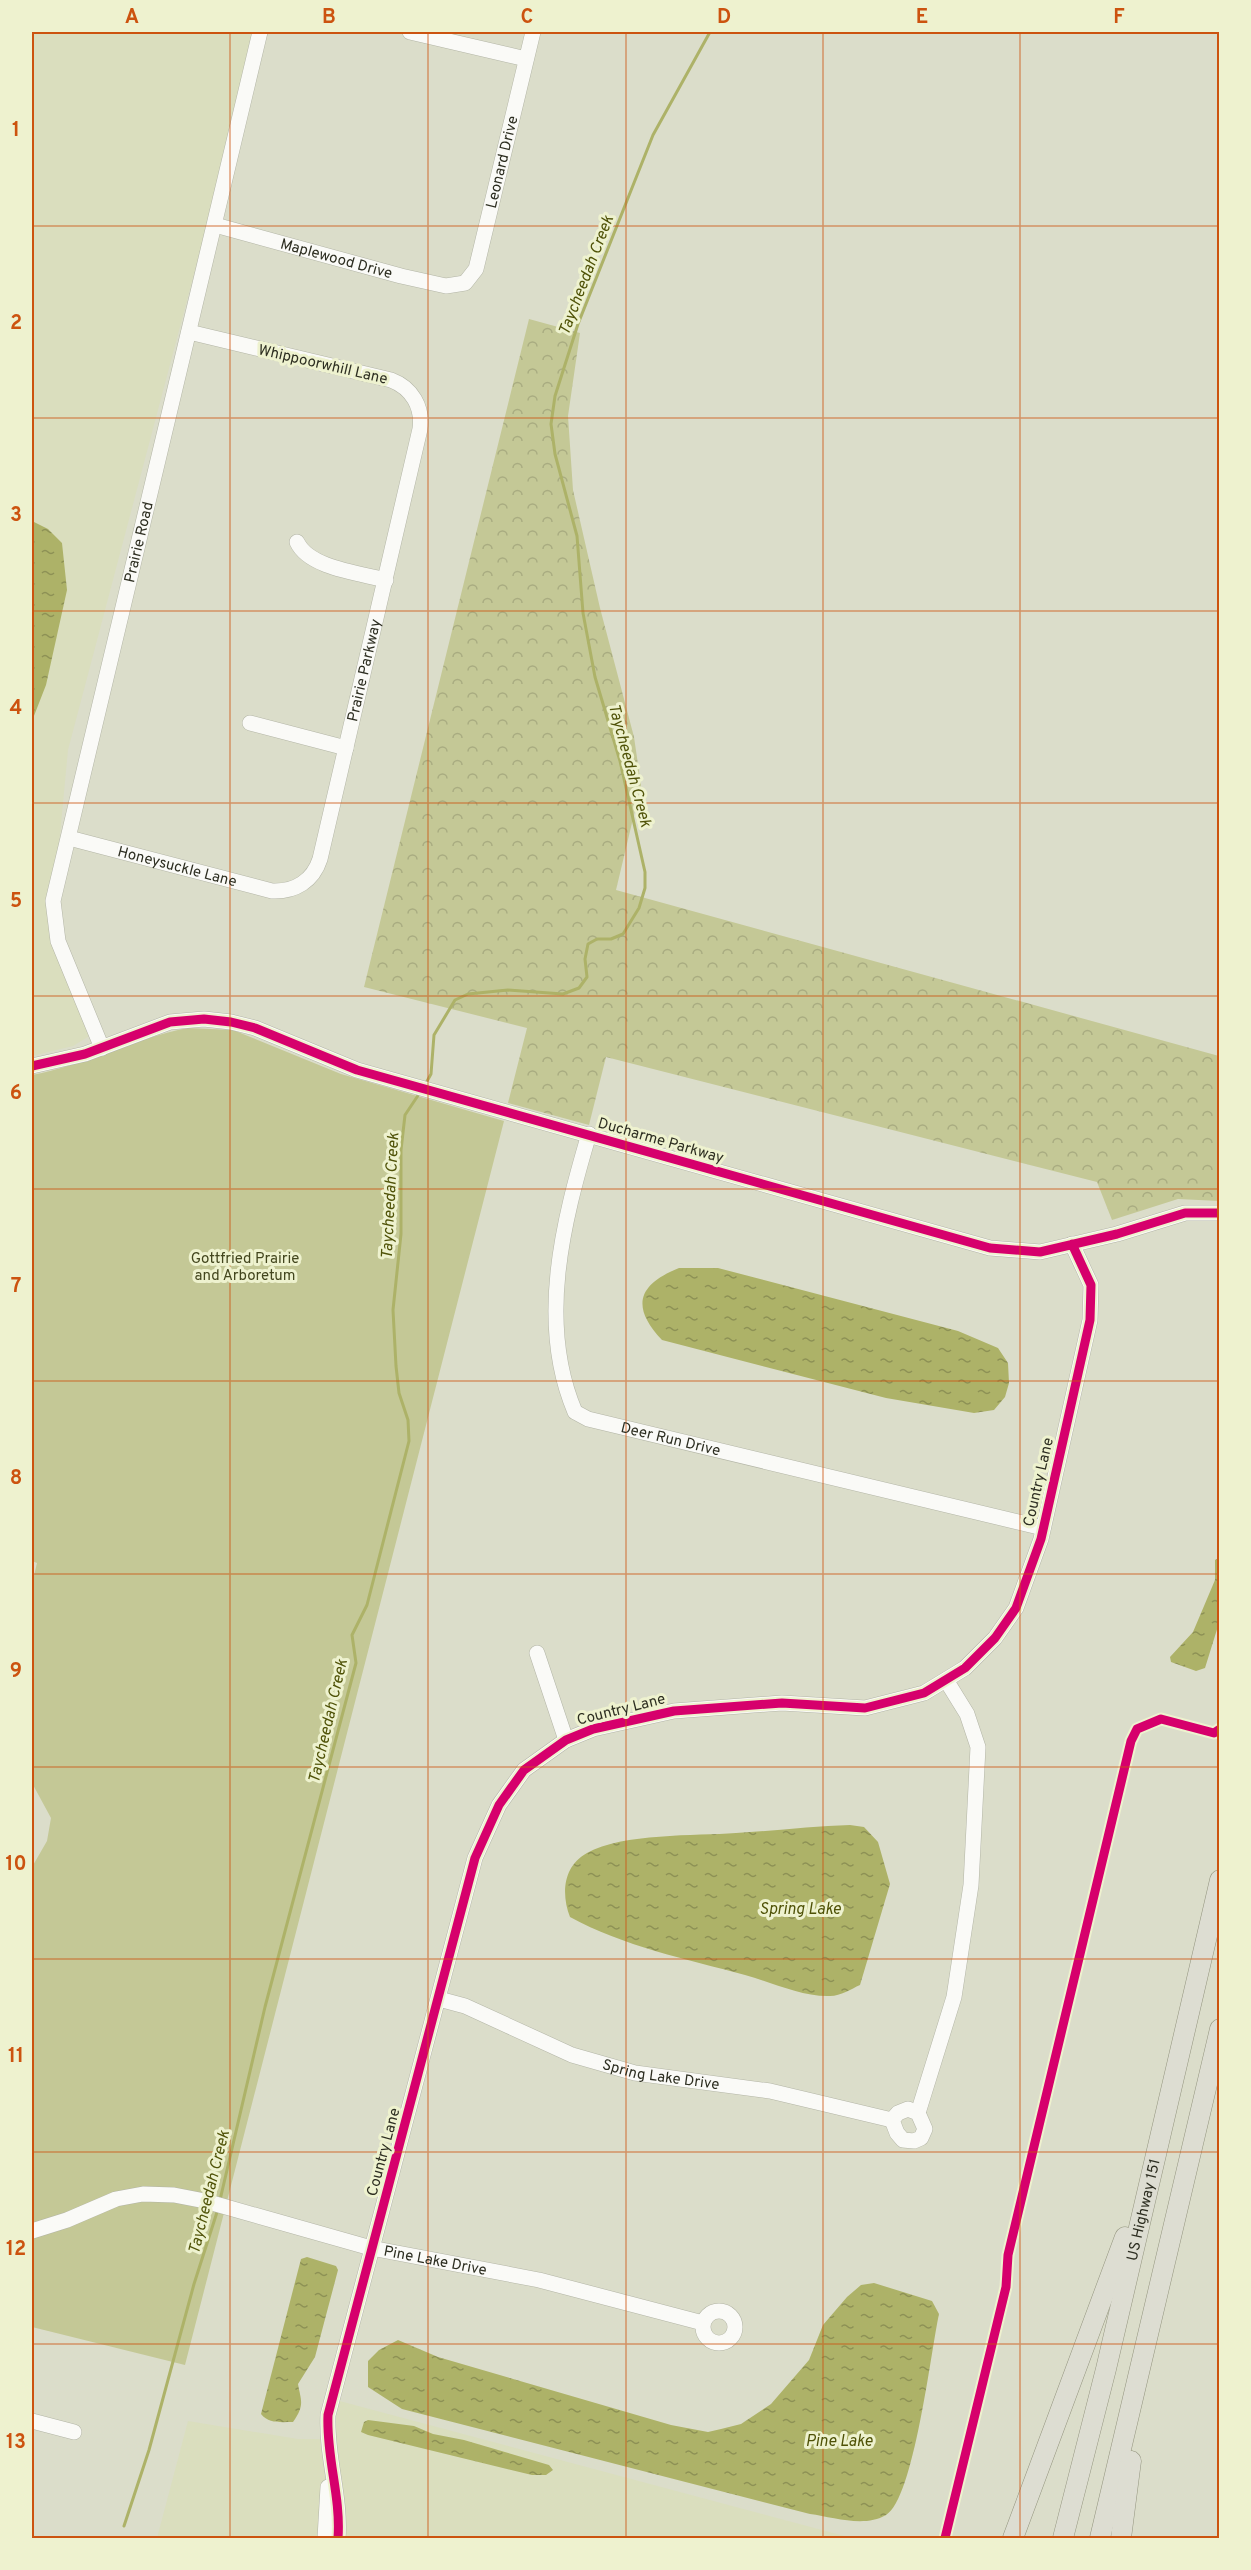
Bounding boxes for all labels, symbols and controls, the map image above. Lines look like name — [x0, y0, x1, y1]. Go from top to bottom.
text: A — [125, 5, 139, 31]
text: B — [322, 5, 336, 31]
text: C — [521, 5, 533, 31]
text: D — [717, 5, 731, 31]
text: E — [916, 5, 928, 31]
text: F — [1113, 5, 1125, 31]
street label: Leonard Drive — [483, 114, 523, 211]
text: 1 — [12, 118, 20, 144]
water label: Taycheedah Creek — [555, 212, 619, 338]
street label: Maplewood Drive — [278, 235, 394, 284]
text: 2 — [10, 311, 22, 337]
street label: Whippoorwhill Lane — [256, 341, 389, 390]
street label: Prairie Road — [121, 500, 159, 585]
text: 3 — [10, 503, 22, 529]
street label: Prairie Parkway — [344, 617, 387, 724]
text: 4 — [10, 696, 22, 722]
water label: Taycheedah Creek — [603, 702, 655, 830]
street label: Honeysuckle Lane — [115, 843, 239, 892]
text: 5 — [10, 889, 22, 915]
text: 6 — [10, 1081, 22, 1107]
street label: Ducharme Parkway — [595, 1114, 726, 1169]
water label: Taycheedah Creek — [378, 1131, 404, 1260]
park label: Gottfried Prairie and Arboretum — [191, 1250, 299, 1286]
text: 7 — [11, 1274, 21, 1300]
street label: Deer Run Drive — [619, 1419, 722, 1461]
street label: Country Lane — [1020, 1436, 1059, 1529]
text: 8 — [10, 1466, 22, 1492]
water label: Taycheedah Creek — [305, 1657, 353, 1785]
text: 9 — [10, 1659, 22, 1685]
street label: Country Lane — [575, 1690, 668, 1731]
text: 10 — [5, 1852, 27, 1878]
water label: Spring Lake — [759, 1900, 841, 1920]
text: 11 — [8, 2044, 24, 2070]
street label: Spring Lake Drive — [600, 2056, 720, 2095]
street label: Country Lane — [364, 2106, 405, 2199]
water label: Taycheedah Creek — [185, 2128, 235, 2256]
street label: US Highway 151 — [1124, 2157, 1166, 2263]
text: 12 — [6, 2237, 26, 2263]
street label: Pine Lake Drive — [382, 2243, 488, 2281]
text: 13 — [6, 2430, 26, 2456]
water label: Pine Lake — [806, 2432, 873, 2452]

